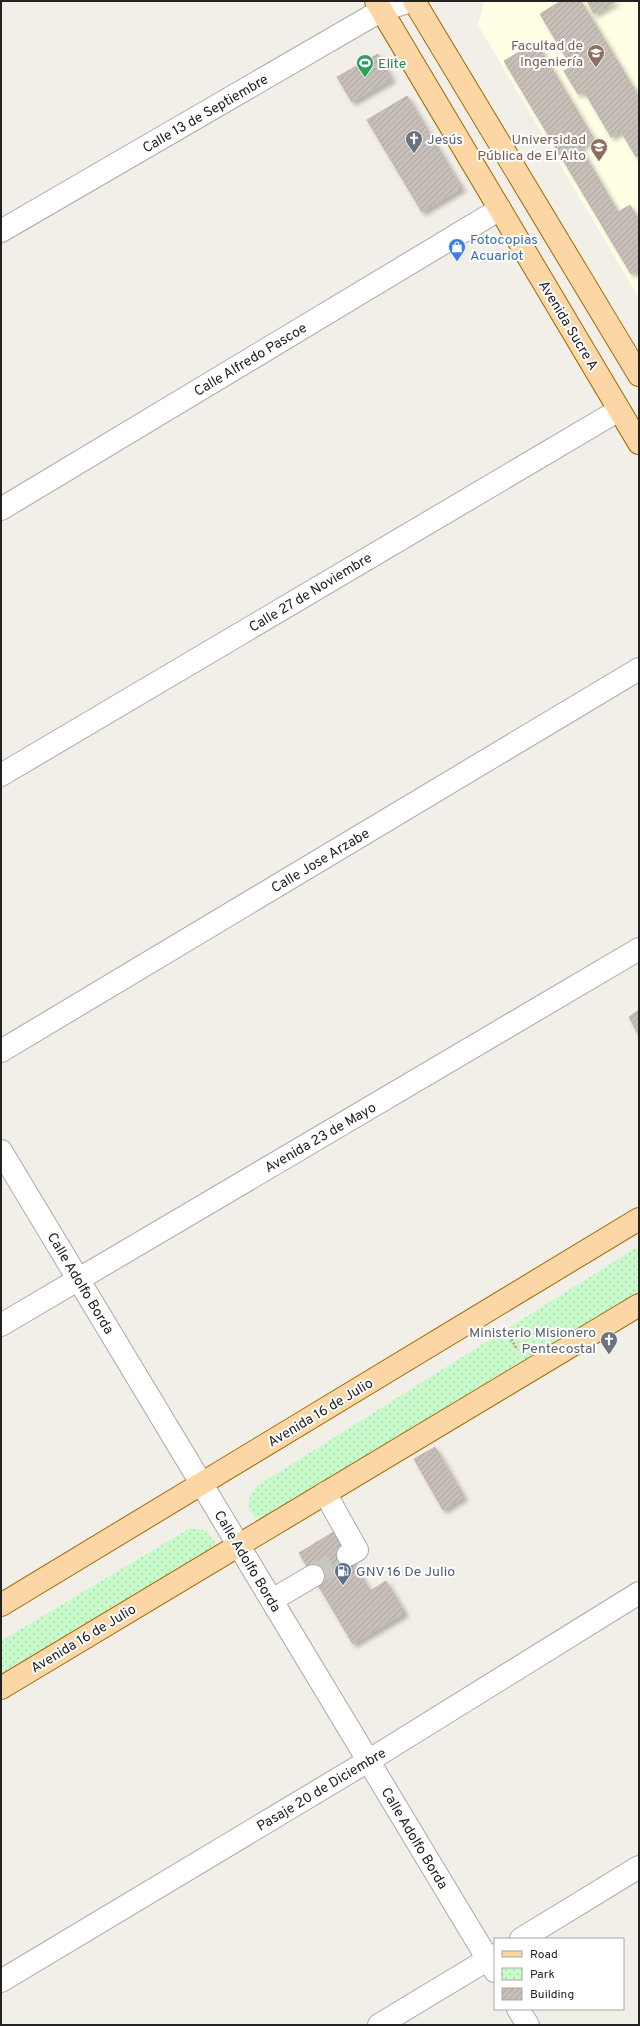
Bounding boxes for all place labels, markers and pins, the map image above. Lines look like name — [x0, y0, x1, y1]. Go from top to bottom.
place label: Facultad de Ingeniería — [511, 38, 583, 71]
school or university icon: Facultad de Ingeniería — [586, 43, 606, 68]
sports icon: Elite — [355, 53, 375, 78]
place label: Elite — [378, 56, 406, 73]
church icon: Jesús — [404, 129, 424, 154]
place label: Jesús — [427, 132, 463, 149]
place label: Universidad Pública de El Alto — [477, 132, 586, 165]
school or university icon: Universidad Pública de El Alto — [589, 137, 609, 162]
place label: Fotocopias Acuariot — [470, 232, 538, 265]
shop icon: Fotocopias Acuariot — [447, 237, 467, 262]
place label: Ministerio Misionero Pentecostal — [469, 1325, 596, 1358]
church icon: Ministerio Misionero Pentecostal — [599, 1330, 619, 1355]
fuel station icon: GNV 16 De Julio — [333, 1561, 353, 1586]
place label: GNV 16 De Julio — [356, 1564, 455, 1581]

